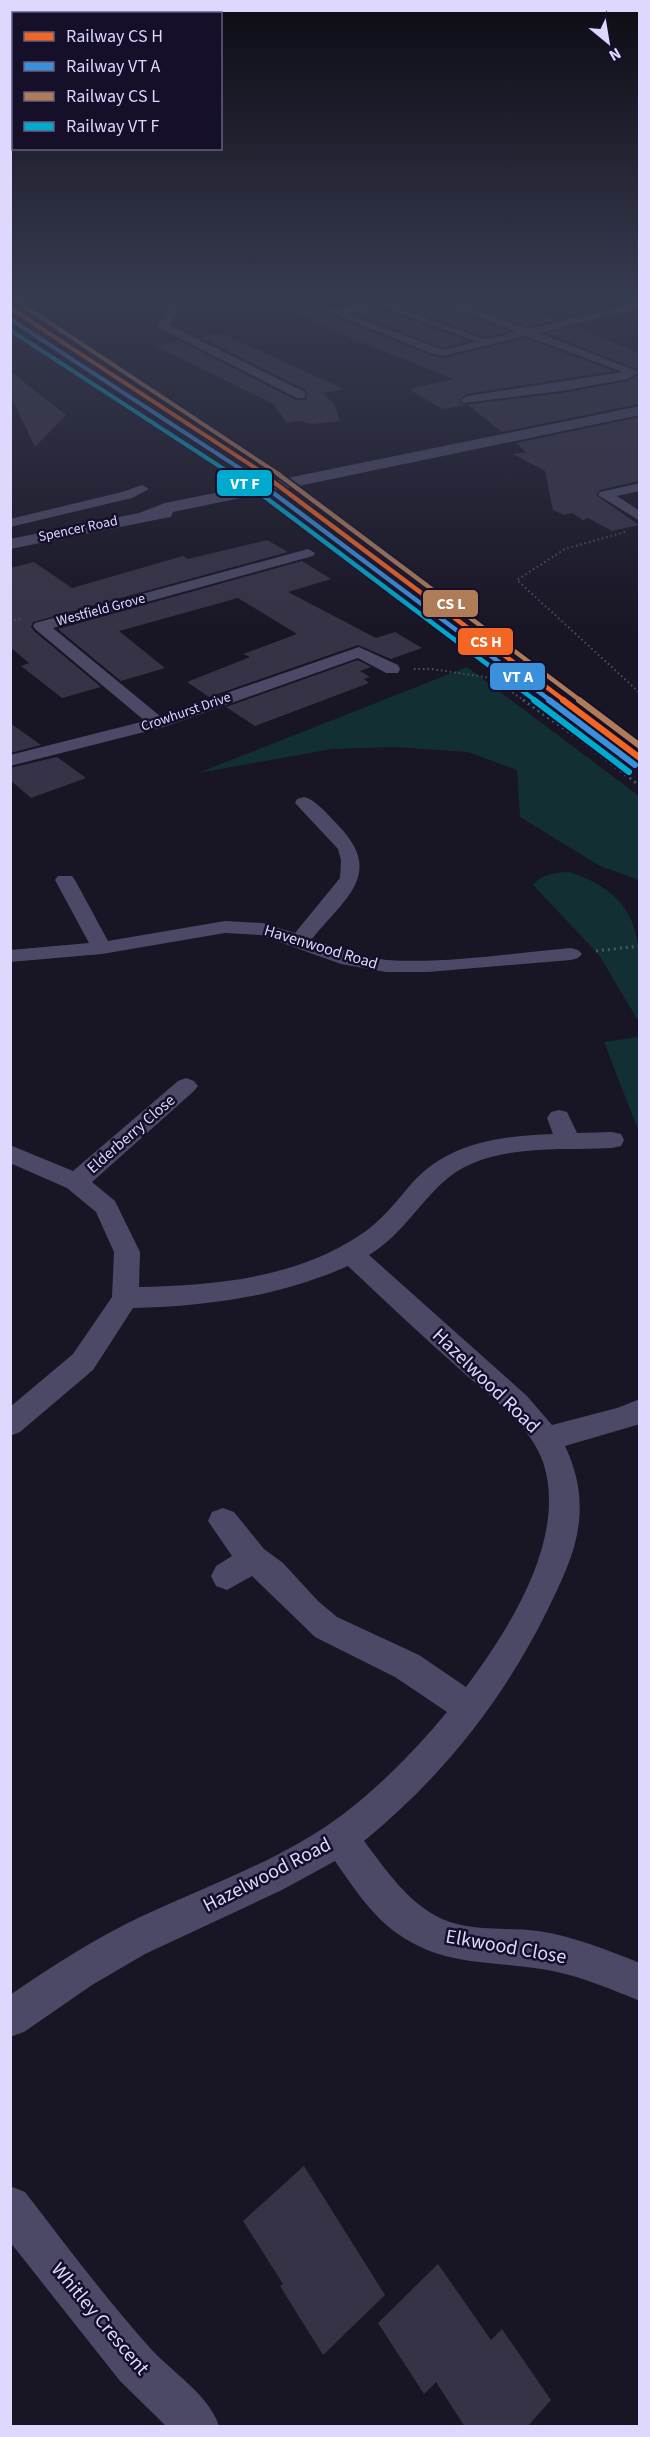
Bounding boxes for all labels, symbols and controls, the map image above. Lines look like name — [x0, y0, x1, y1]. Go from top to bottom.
legend — [12, 12, 222, 150]
north arrow — [578, 12, 638, 72]
text: Railway CS H — [66, 24, 163, 49]
text: N — [605, 42, 625, 66]
text: Railway VT A — [66, 54, 161, 79]
text: Railway CS L — [66, 84, 160, 109]
text: Railway VT F — [66, 114, 160, 139]
line badge: VT F — [216, 469, 273, 497]
text: VT F — [229, 473, 260, 495]
street label: Spencer Road — [37, 511, 119, 547]
street label: Westfield Grove — [54, 589, 148, 631]
line badge: CS L — [422, 589, 479, 618]
text: CS L — [436, 593, 466, 615]
line badge: CS H — [457, 627, 514, 656]
text: CS H — [470, 631, 502, 653]
line badge: VT A — [489, 662, 546, 691]
text: VT A — [502, 666, 534, 688]
street label: Crowhurst Drive — [138, 687, 234, 737]
street label: Havenwood Road — [261, 919, 381, 975]
street label: Elderberry Close — [82, 1089, 180, 1178]
street label: Hazelwood Road — [426, 1322, 546, 1440]
street label: Hazelwood Road — [198, 1831, 336, 1919]
street label: Elkwood Close — [443, 1923, 569, 1971]
street label: Whitley Crescent — [44, 2257, 156, 2382]

